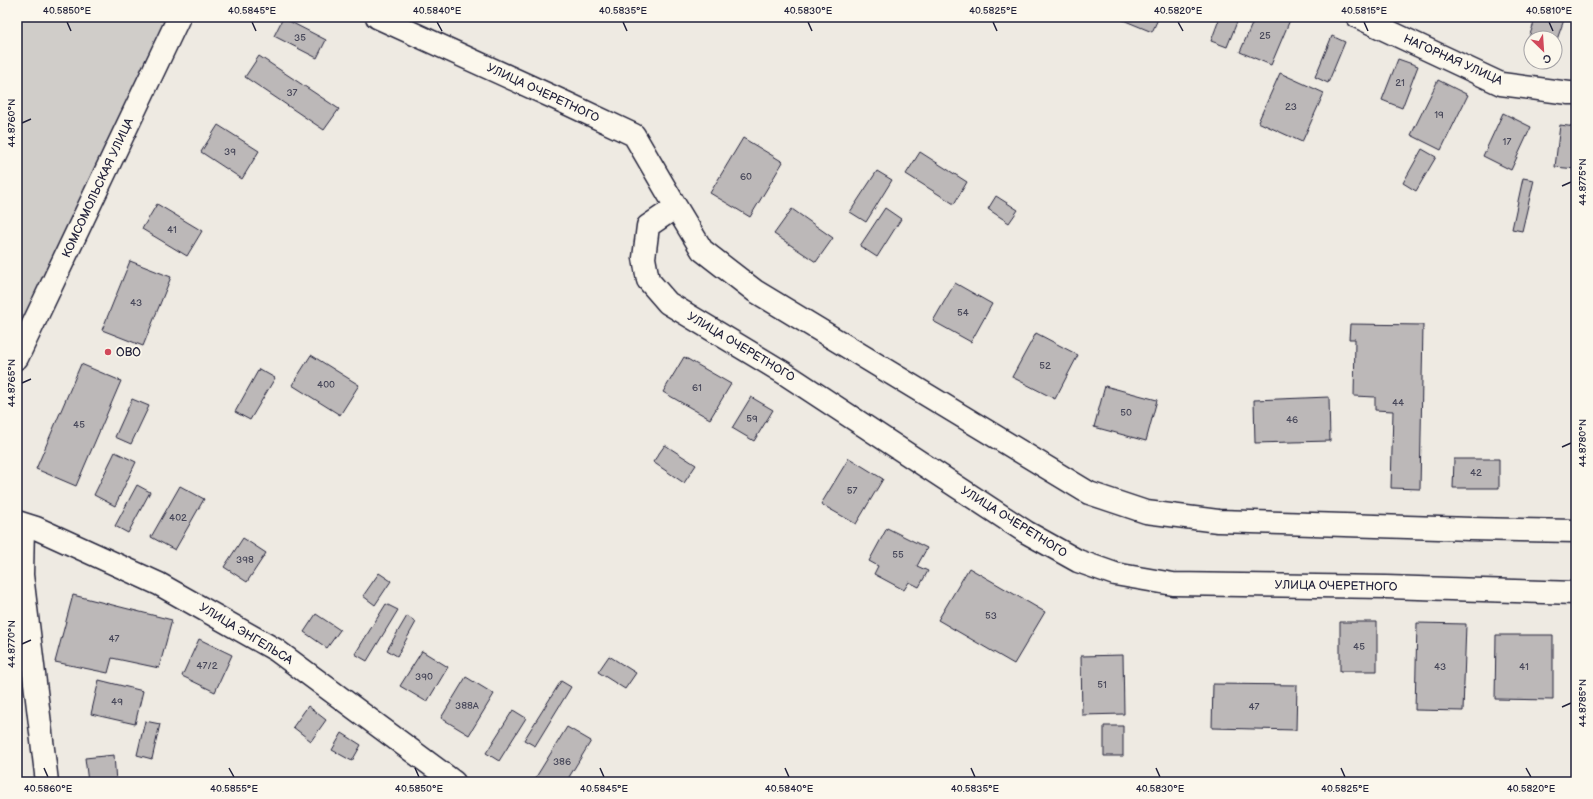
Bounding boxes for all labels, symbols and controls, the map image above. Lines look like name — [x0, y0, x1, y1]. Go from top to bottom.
text: 40.5850°E — [43, 5, 92, 17]
text: 40.5845°E — [228, 5, 277, 17]
text: 40.5840°E — [413, 5, 462, 17]
text: 40.5835°E — [599, 5, 648, 17]
text: 40.5830°E — [784, 5, 833, 17]
text: 40.5825°E — [969, 5, 1017, 17]
text: 40.5820°E — [1154, 5, 1203, 17]
text: 40.5815°E — [1341, 5, 1387, 17]
text: 40.5810°E — [1526, 5, 1573, 17]
house number: 25 — [1259, 30, 1271, 42]
north arrow — [1523, 30, 1563, 70]
street label: НАГОРНАЯ УЛИЦА — [1401, 31, 1506, 89]
house number: 35 — [294, 32, 306, 44]
text: С — [1540, 51, 1553, 66]
street label: УЛИЦА ОЧЕРЕТНОГО — [484, 60, 602, 126]
house number: 21 — [1395, 77, 1405, 89]
house number: 37 — [286, 87, 298, 99]
text: 44.8760°N — [6, 98, 18, 148]
house number: 23 — [1285, 101, 1297, 113]
house number: 19 — [1434, 109, 1444, 121]
street label: КОМСОМОЛЬСКАЯ УЛИЦА — [59, 115, 137, 260]
house number: 17 — [1503, 136, 1511, 148]
house number: 39 — [224, 146, 236, 158]
text: 44.8775°N — [1577, 158, 1589, 206]
house number: 60 — [740, 171, 752, 183]
house number: 41 — [167, 224, 177, 236]
house number: 43 — [130, 297, 142, 309]
house number: 54 — [957, 307, 969, 319]
street label: УЛИЦА ОЧЕРЕТНОГО — [685, 309, 798, 385]
place label: ОВО — [116, 345, 141, 360]
marker: ОВО — [103, 347, 113, 357]
text: 44.8765°N — [6, 359, 18, 407]
house number: 52 — [1039, 360, 1051, 372]
house number: 400 — [317, 379, 335, 391]
house number: 61 — [692, 382, 702, 394]
house number: 44 — [1392, 397, 1404, 409]
house number: 50 — [1120, 407, 1132, 419]
house number: 59 — [746, 413, 758, 425]
house number: 46 — [1286, 414, 1298, 426]
house number: 45 — [73, 419, 85, 431]
text: 44.8780°N — [1577, 419, 1589, 467]
house number: 42 — [1470, 467, 1482, 479]
street label: УЛИЦА ОЧЕРЕТНОГО — [958, 483, 1070, 561]
house number: 57 — [847, 485, 857, 497]
house number: 402 — [169, 512, 187, 524]
house number: 55 — [892, 549, 904, 561]
house number: 398 — [236, 554, 254, 566]
street label: УЛИЦА ОЧЕРЕТНОГО — [1275, 577, 1398, 595]
street label: УЛИЦА ЭНГЕЛЬСА — [196, 600, 296, 668]
house number: 53 — [985, 610, 997, 622]
text: 44.8770°N — [6, 620, 18, 668]
house number: 47 — [108, 633, 120, 645]
house number: 45 — [1353, 641, 1365, 653]
house number: 47/2 — [196, 660, 218, 672]
house number: 43 — [1434, 661, 1446, 673]
house number: 41 — [1519, 661, 1529, 673]
house number: 390 — [415, 671, 433, 683]
house number: 51 — [1097, 679, 1107, 691]
text: 44.8785°N — [1577, 679, 1589, 727]
house number: 49 — [111, 696, 123, 708]
house number: 388А — [455, 700, 480, 712]
house number: 47 — [1248, 701, 1260, 713]
house number: 386 — [553, 756, 571, 768]
text: 40.5860°E — [24, 783, 73, 795]
text: 40.5855°E — [210, 783, 258, 795]
text: 40.5850°E — [395, 783, 444, 795]
text: 40.5845°E — [580, 783, 629, 795]
text: 40.5840°E — [765, 783, 814, 795]
text: 40.5835°E — [951, 783, 1000, 795]
text: 40.5830°E — [1136, 783, 1185, 795]
text: 40.5825°E — [1321, 783, 1369, 795]
text: 40.5820°E — [1507, 783, 1556, 795]

